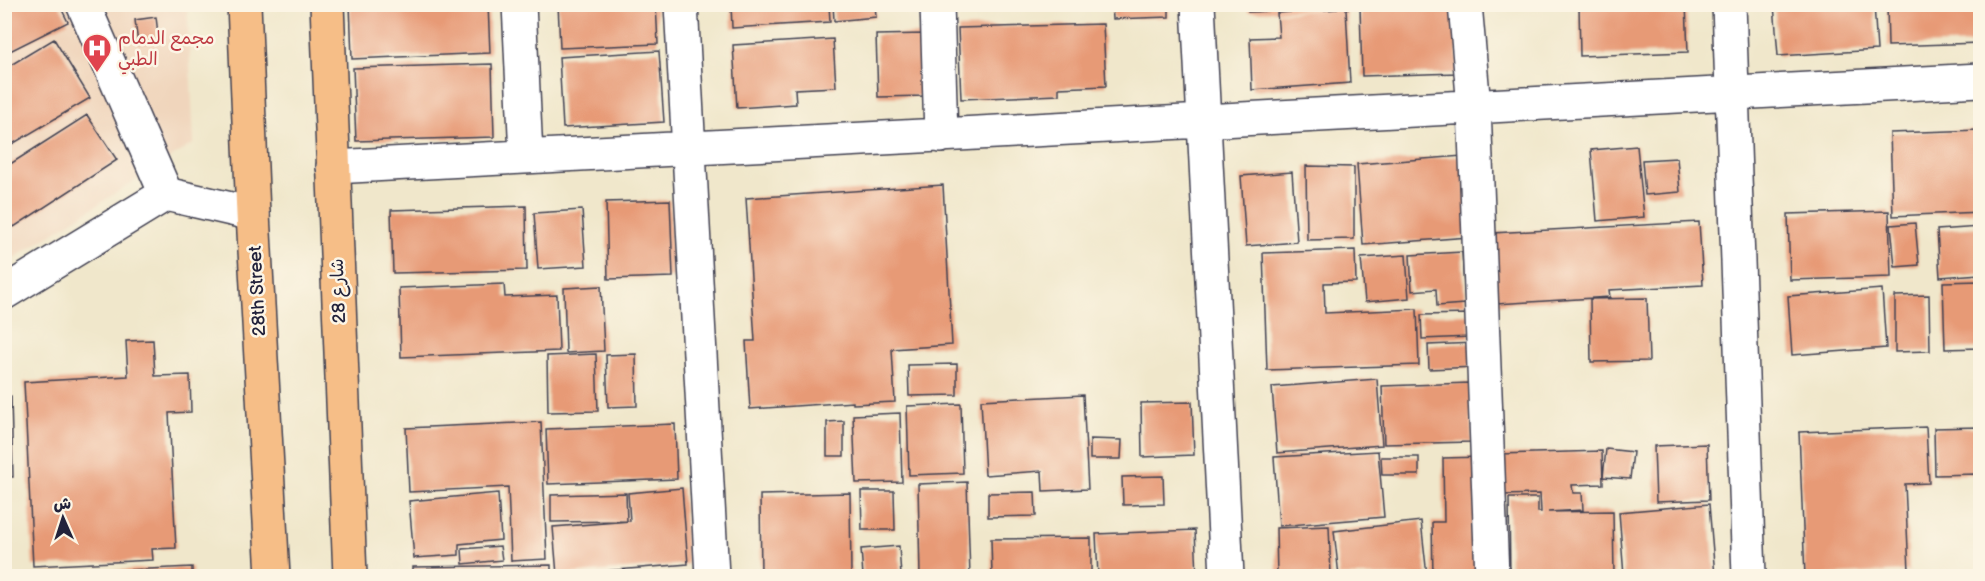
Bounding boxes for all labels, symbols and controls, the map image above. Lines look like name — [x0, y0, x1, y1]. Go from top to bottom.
place label: مجمع الدمام الطبي — [118, 28, 214, 75]
hospital icon: مجمع الدمام الطبي — [81, 32, 113, 74]
street label: 28th Street — [245, 245, 270, 337]
street label: شارع 28 — [327, 258, 351, 324]
north arrow — [33, 488, 93, 548]
text: ش — [53, 495, 72, 514]

